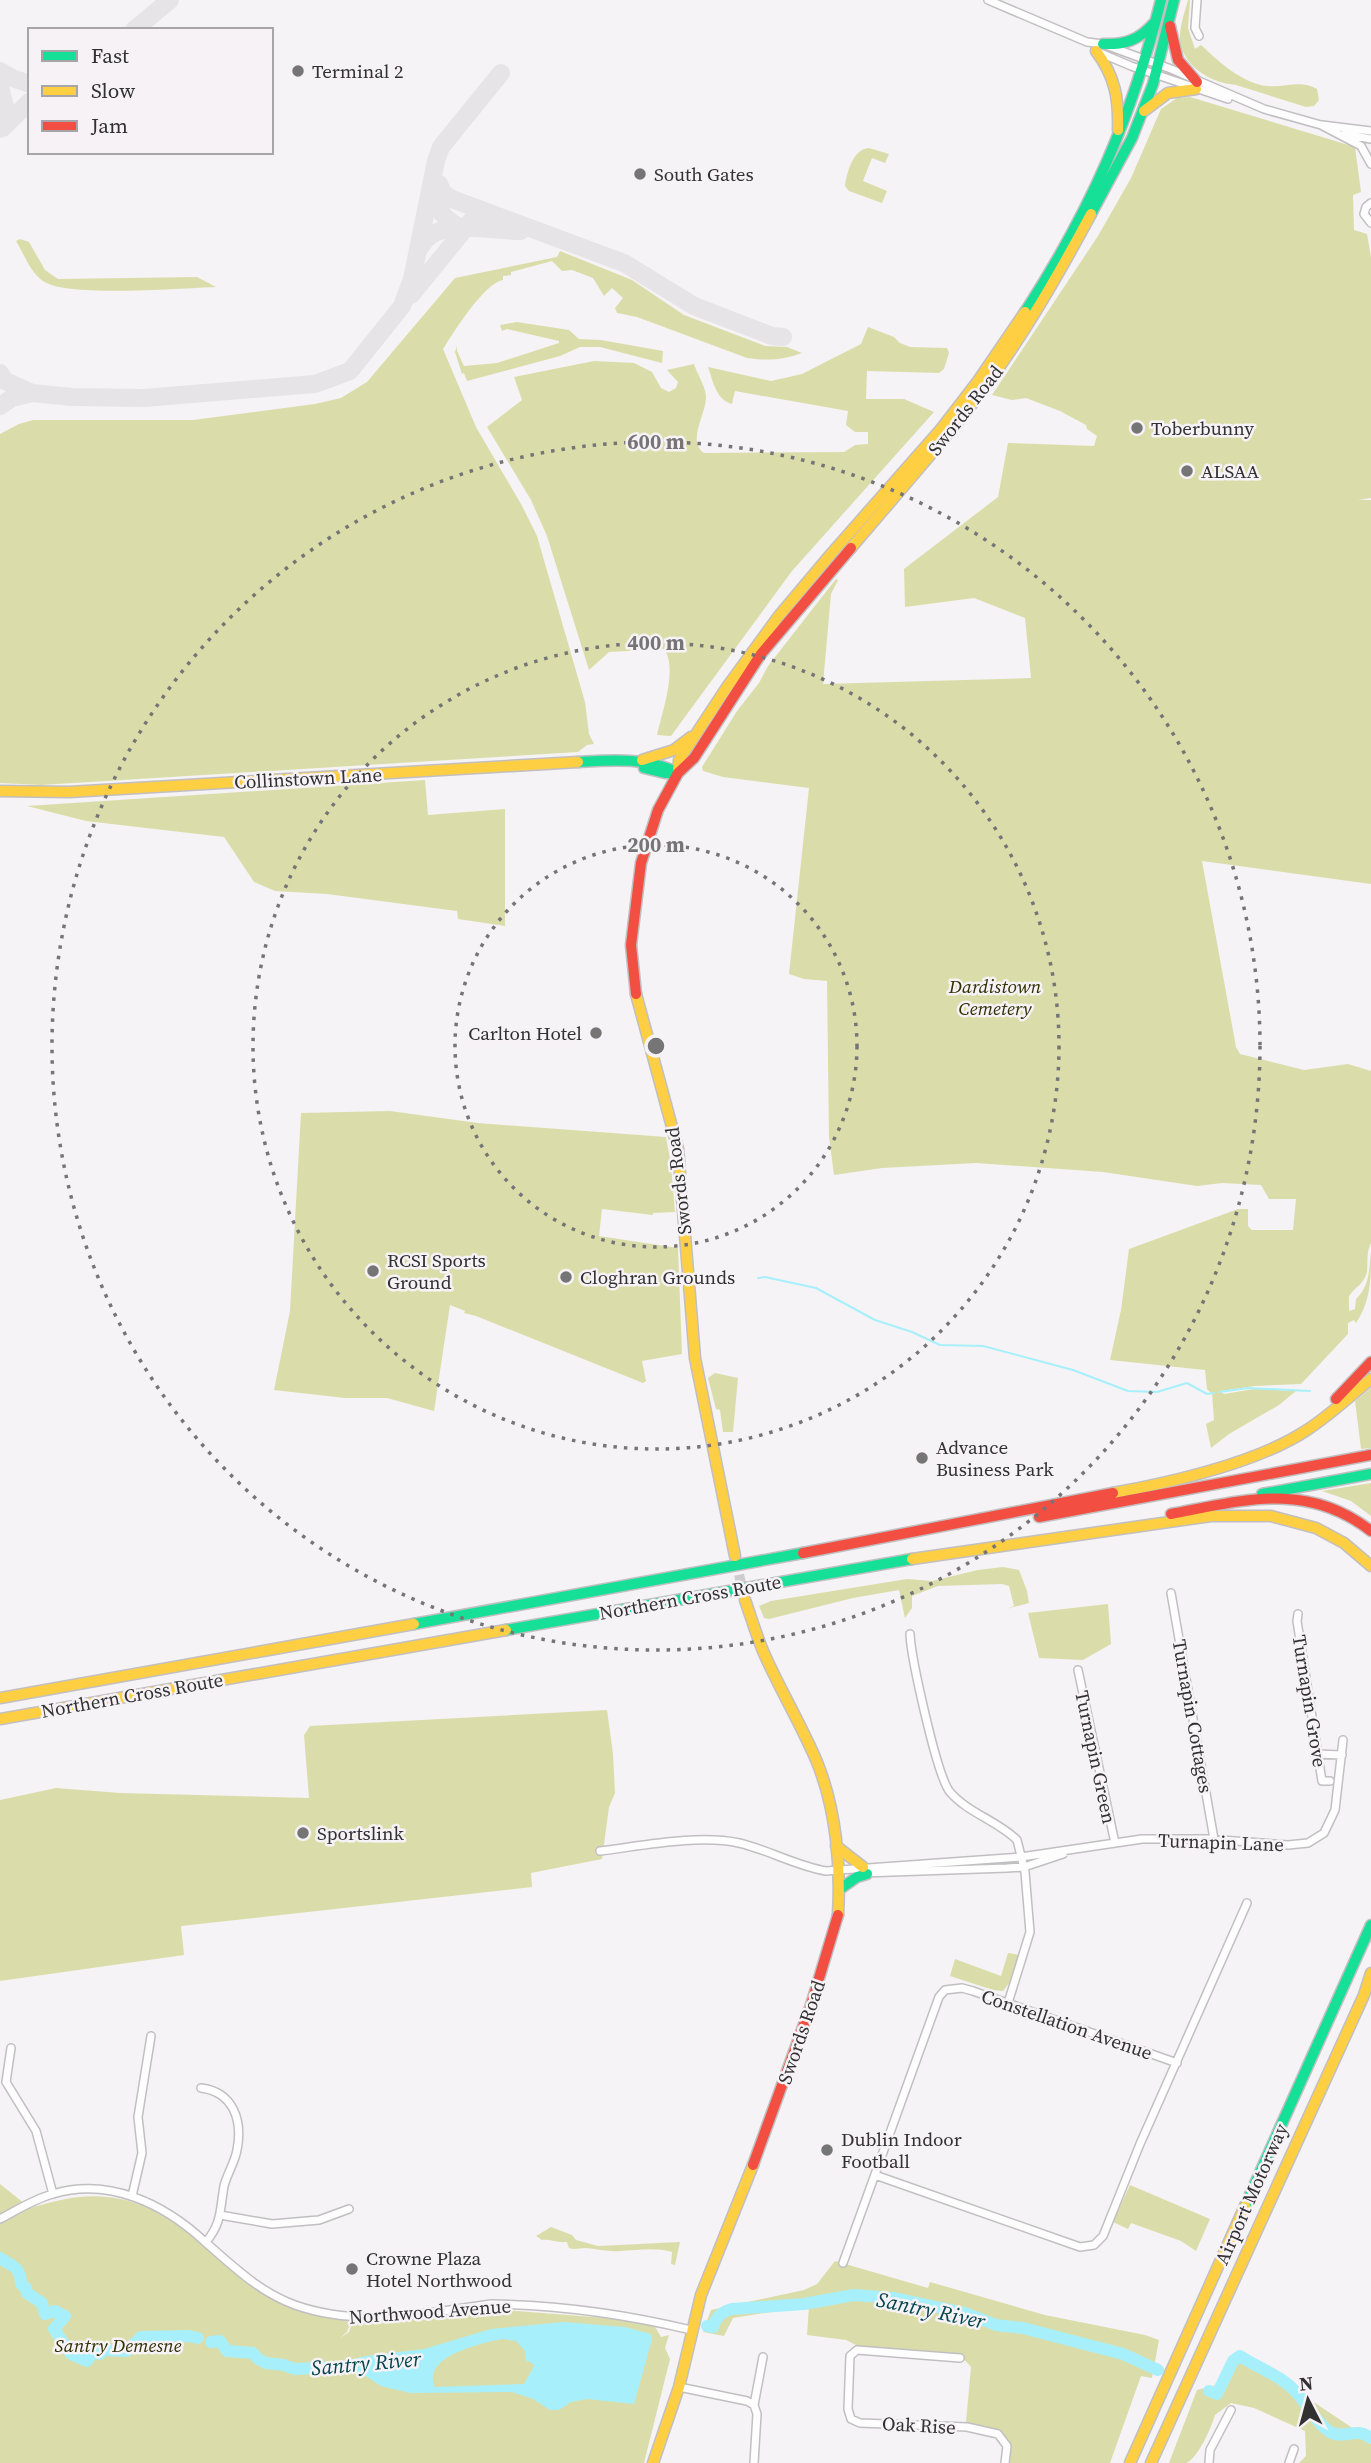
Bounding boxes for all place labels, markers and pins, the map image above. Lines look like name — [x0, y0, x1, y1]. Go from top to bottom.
place label: Terminal 2 — [312, 58, 403, 84]
marker: Terminal 2 — [290, 63, 306, 79]
place label: South Gates — [654, 161, 754, 187]
marker: South Gates — [632, 166, 648, 182]
place label: Toberbunny — [1151, 415, 1254, 441]
marker: Toberbunny — [1129, 420, 1145, 436]
place label: ALSAA — [1201, 458, 1260, 484]
marker: ALSAA — [1179, 463, 1195, 479]
place label: Carlton Hotel — [468, 1020, 582, 1046]
marker: Carlton Hotel — [588, 1025, 604, 1041]
centre of rings — [644, 1034, 668, 1058]
place label: RCSI Sports Ground — [387, 1247, 486, 1295]
marker: RCSI Sports Ground — [365, 1263, 381, 1279]
place label: Cloghran Grounds — [580, 1264, 735, 1290]
marker: Cloghran Grounds — [558, 1269, 574, 1285]
place label: Advance Business Park — [936, 1434, 1054, 1482]
marker: Advance Business Park — [914, 1450, 930, 1466]
place label: Sportslink — [317, 1820, 405, 1846]
marker: Sportslink — [295, 1825, 311, 1841]
place label: Dublin Indoor Football — [841, 2126, 962, 2174]
marker: Dublin Indoor Football — [819, 2142, 835, 2158]
place label: Crowne Plaza Hotel Northwood — [366, 2245, 512, 2293]
marker: Crowne Plaza Hotel Northwood — [344, 2261, 360, 2277]

